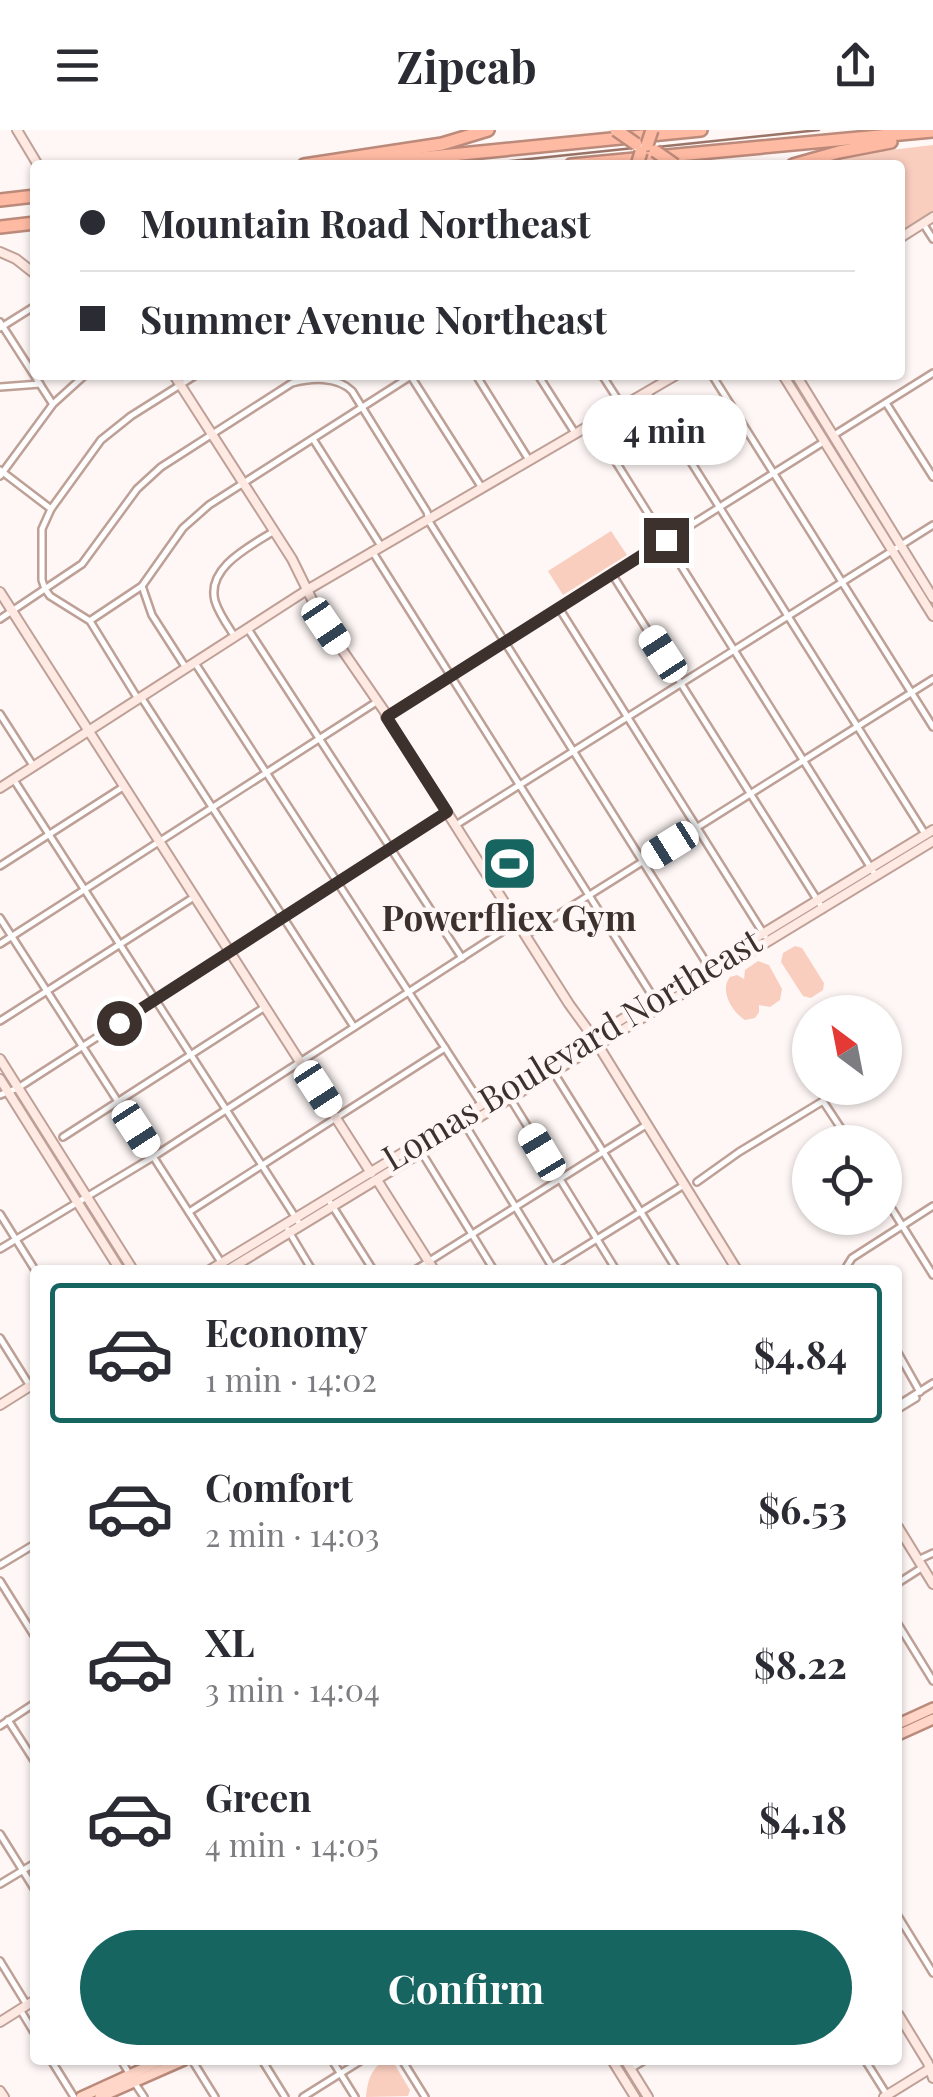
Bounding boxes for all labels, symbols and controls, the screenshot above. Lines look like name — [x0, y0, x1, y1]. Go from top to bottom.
text: Zipcab — [396, 35, 537, 95]
icon: menu — [50, 38, 105, 93]
icon: share — [828, 38, 883, 93]
text: Mountain Road Northeast — [140, 197, 591, 248]
text: Summer Avenue Northeast — [140, 293, 607, 344]
callout: 4 min — [584, 395, 748, 465]
text: 4 min — [623, 408, 706, 451]
route end — [644, 518, 689, 563]
car — [297, 593, 355, 659]
car — [634, 621, 692, 687]
car — [637, 816, 703, 874]
sports icon: Powerfliex Gym — [479, 833, 539, 893]
place label: Powerfliex Gym — [382, 893, 637, 940]
street label: Lomas Boulevard Northeast — [372, 916, 770, 1180]
north arrow — [792, 995, 902, 1105]
map controls — [792, 995, 902, 1235]
route start — [97, 1001, 142, 1046]
car — [289, 1056, 347, 1122]
car — [107, 1096, 165, 1162]
car — [514, 1119, 570, 1185]
button: locate — [792, 1125, 902, 1235]
text: Economy — [205, 1306, 368, 1357]
icon: car — [85, 1308, 175, 1398]
text: $4.84 — [753, 1328, 847, 1379]
text: 1 min · 14:02 — [205, 1357, 377, 1400]
text: Comfort — [205, 1461, 353, 1512]
icon: car — [85, 1463, 175, 1553]
text: $6.53 — [758, 1483, 847, 1534]
text: 2 min · 14:03 — [205, 1512, 379, 1555]
text: XL — [205, 1616, 254, 1667]
icon: car — [85, 1618, 175, 1708]
text: $8.22 — [754, 1638, 847, 1689]
text: 3 min · 14:04 — [205, 1667, 380, 1710]
text: Green — [205, 1771, 312, 1822]
icon: car — [85, 1773, 175, 1863]
text: $4.18 — [759, 1793, 847, 1844]
text: 4 min · 14:05 — [205, 1822, 379, 1865]
button: Confirm — [80, 1930, 852, 2045]

